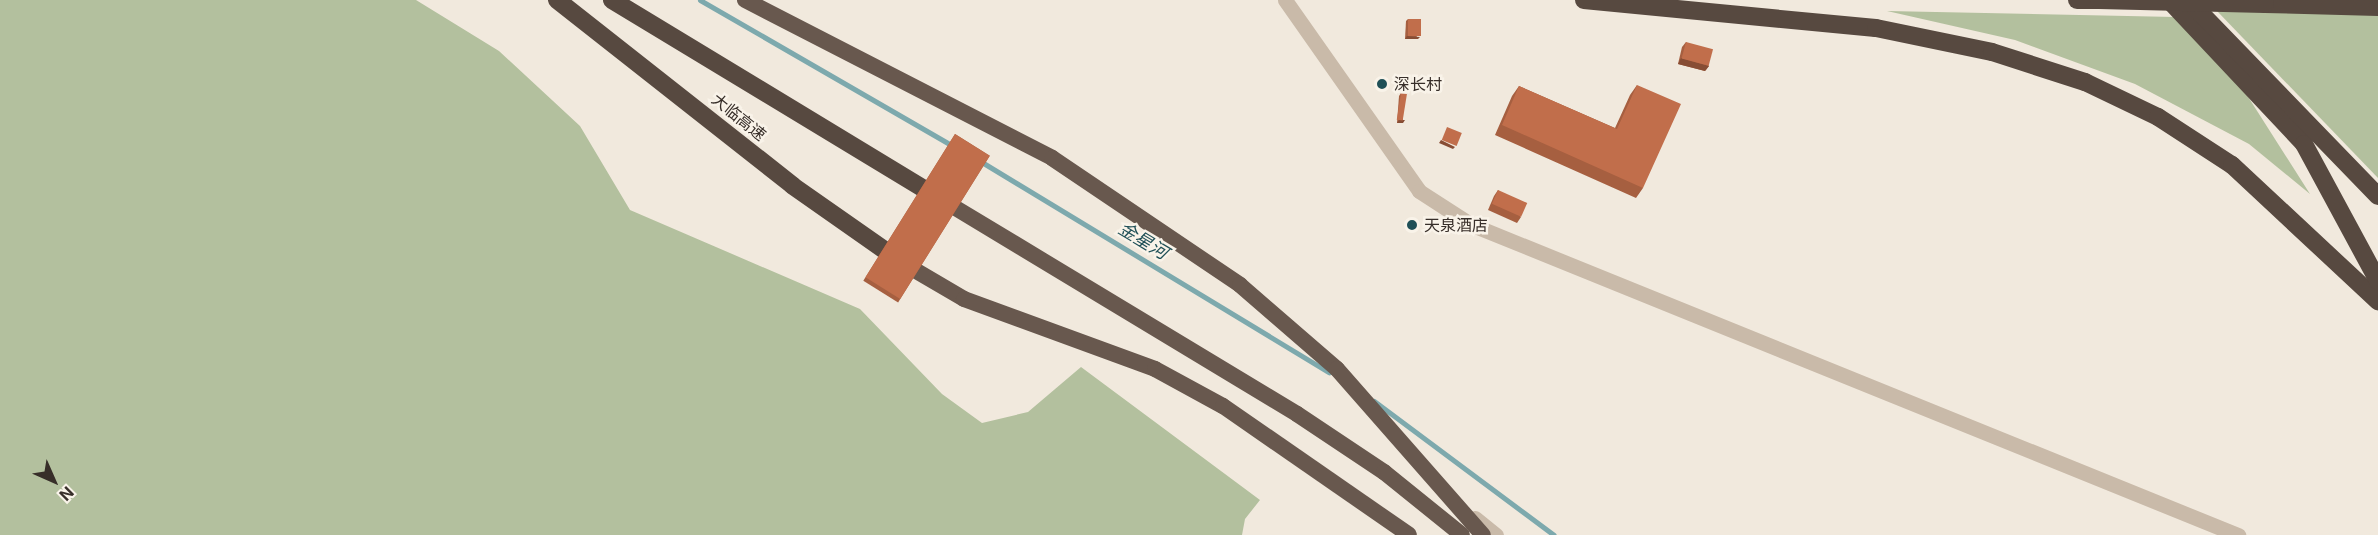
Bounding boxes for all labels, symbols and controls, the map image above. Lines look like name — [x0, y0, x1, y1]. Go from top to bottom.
place label: 深长村 — [1394, 74, 1442, 94]
marker: 深长村 — [1375, 77, 1389, 91]
street label: 大临高速 — [708, 89, 770, 145]
place label: 天泉酒店 — [1424, 215, 1488, 235]
water label: 金星河 — [1114, 218, 1172, 264]
marker: 天泉酒店 — [1405, 218, 1419, 232]
north arrow — [24, 451, 84, 511]
text: N — [55, 482, 78, 505]

